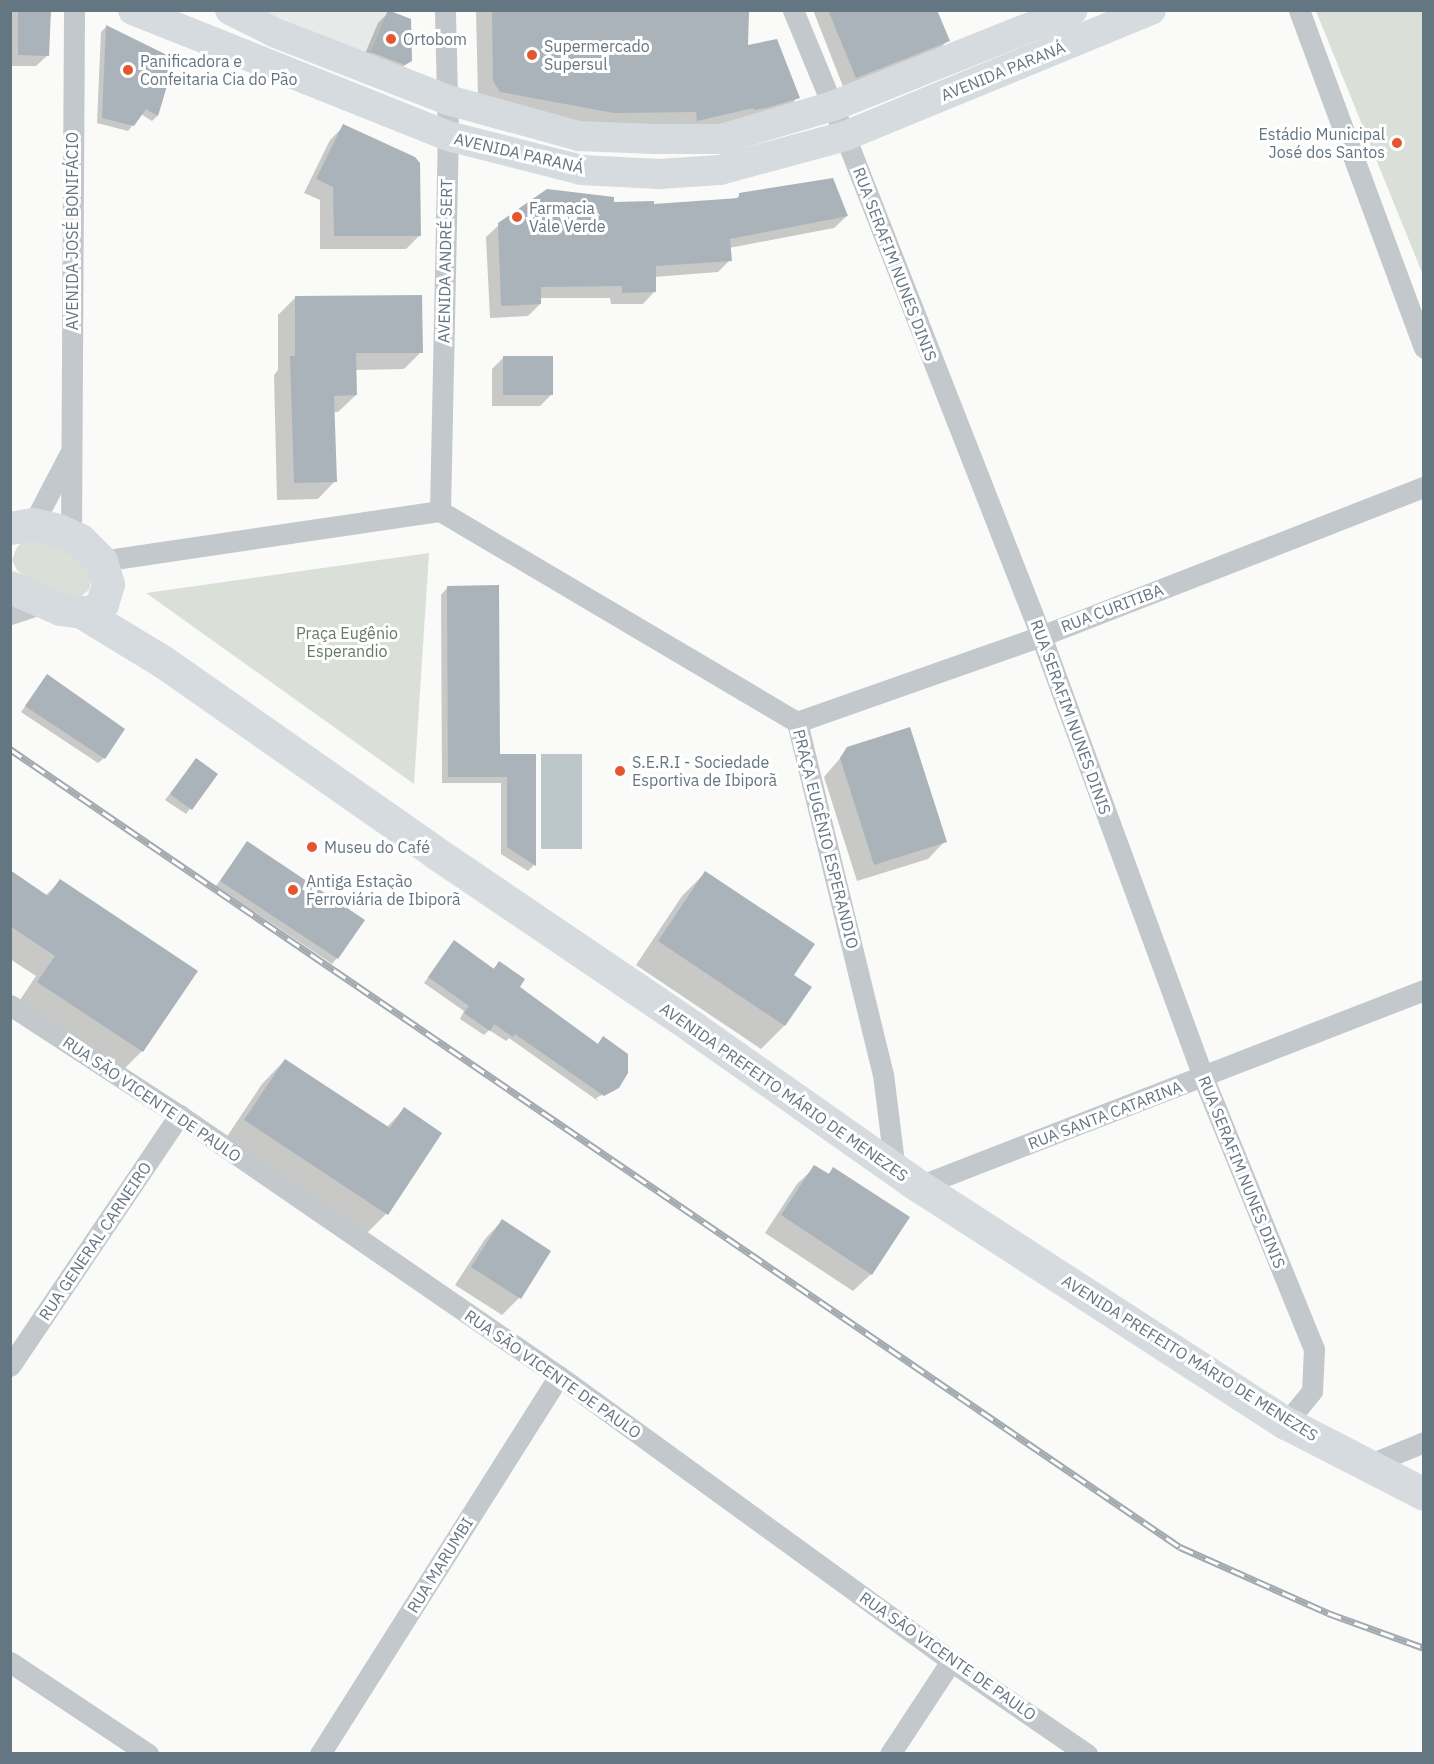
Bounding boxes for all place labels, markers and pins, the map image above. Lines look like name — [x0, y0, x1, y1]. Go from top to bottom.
place label: Ortobom — [403, 29, 467, 49]
marker: Ortobom — [384, 32, 398, 46]
place label: Supermercado Supersul — [544, 36, 650, 74]
marker: Supermercado Supersul — [525, 48, 539, 62]
place label: Panificadora e Confeitaria Cia do Pão — [140, 51, 298, 89]
marker: Panificadora e Confeitaria Cia do Pão — [121, 63, 135, 77]
place label: Estádio Municipal José dos Santos — [1258, 124, 1385, 162]
marker: Estádio Municipal José dos Santos — [1390, 136, 1404, 150]
place label: Farmacia Vale Verde — [529, 198, 606, 236]
marker: Farmacia Vale Verde — [510, 210, 524, 224]
place label: S.E.R.I - Sociedade Esportiva de Ibiporã — [632, 752, 777, 790]
marker: S.E.R.I - Sociedade Esportiva de Ibiporã — [613, 764, 627, 778]
place label: Museu do Café — [324, 837, 430, 857]
marker: Museu do Café — [305, 840, 319, 854]
place label: Antiga Estação Ferroviária de Ibiporã — [306, 871, 461, 909]
marker: Antiga Estação Ferroviária de Ibiporã — [284, 881, 302, 899]

